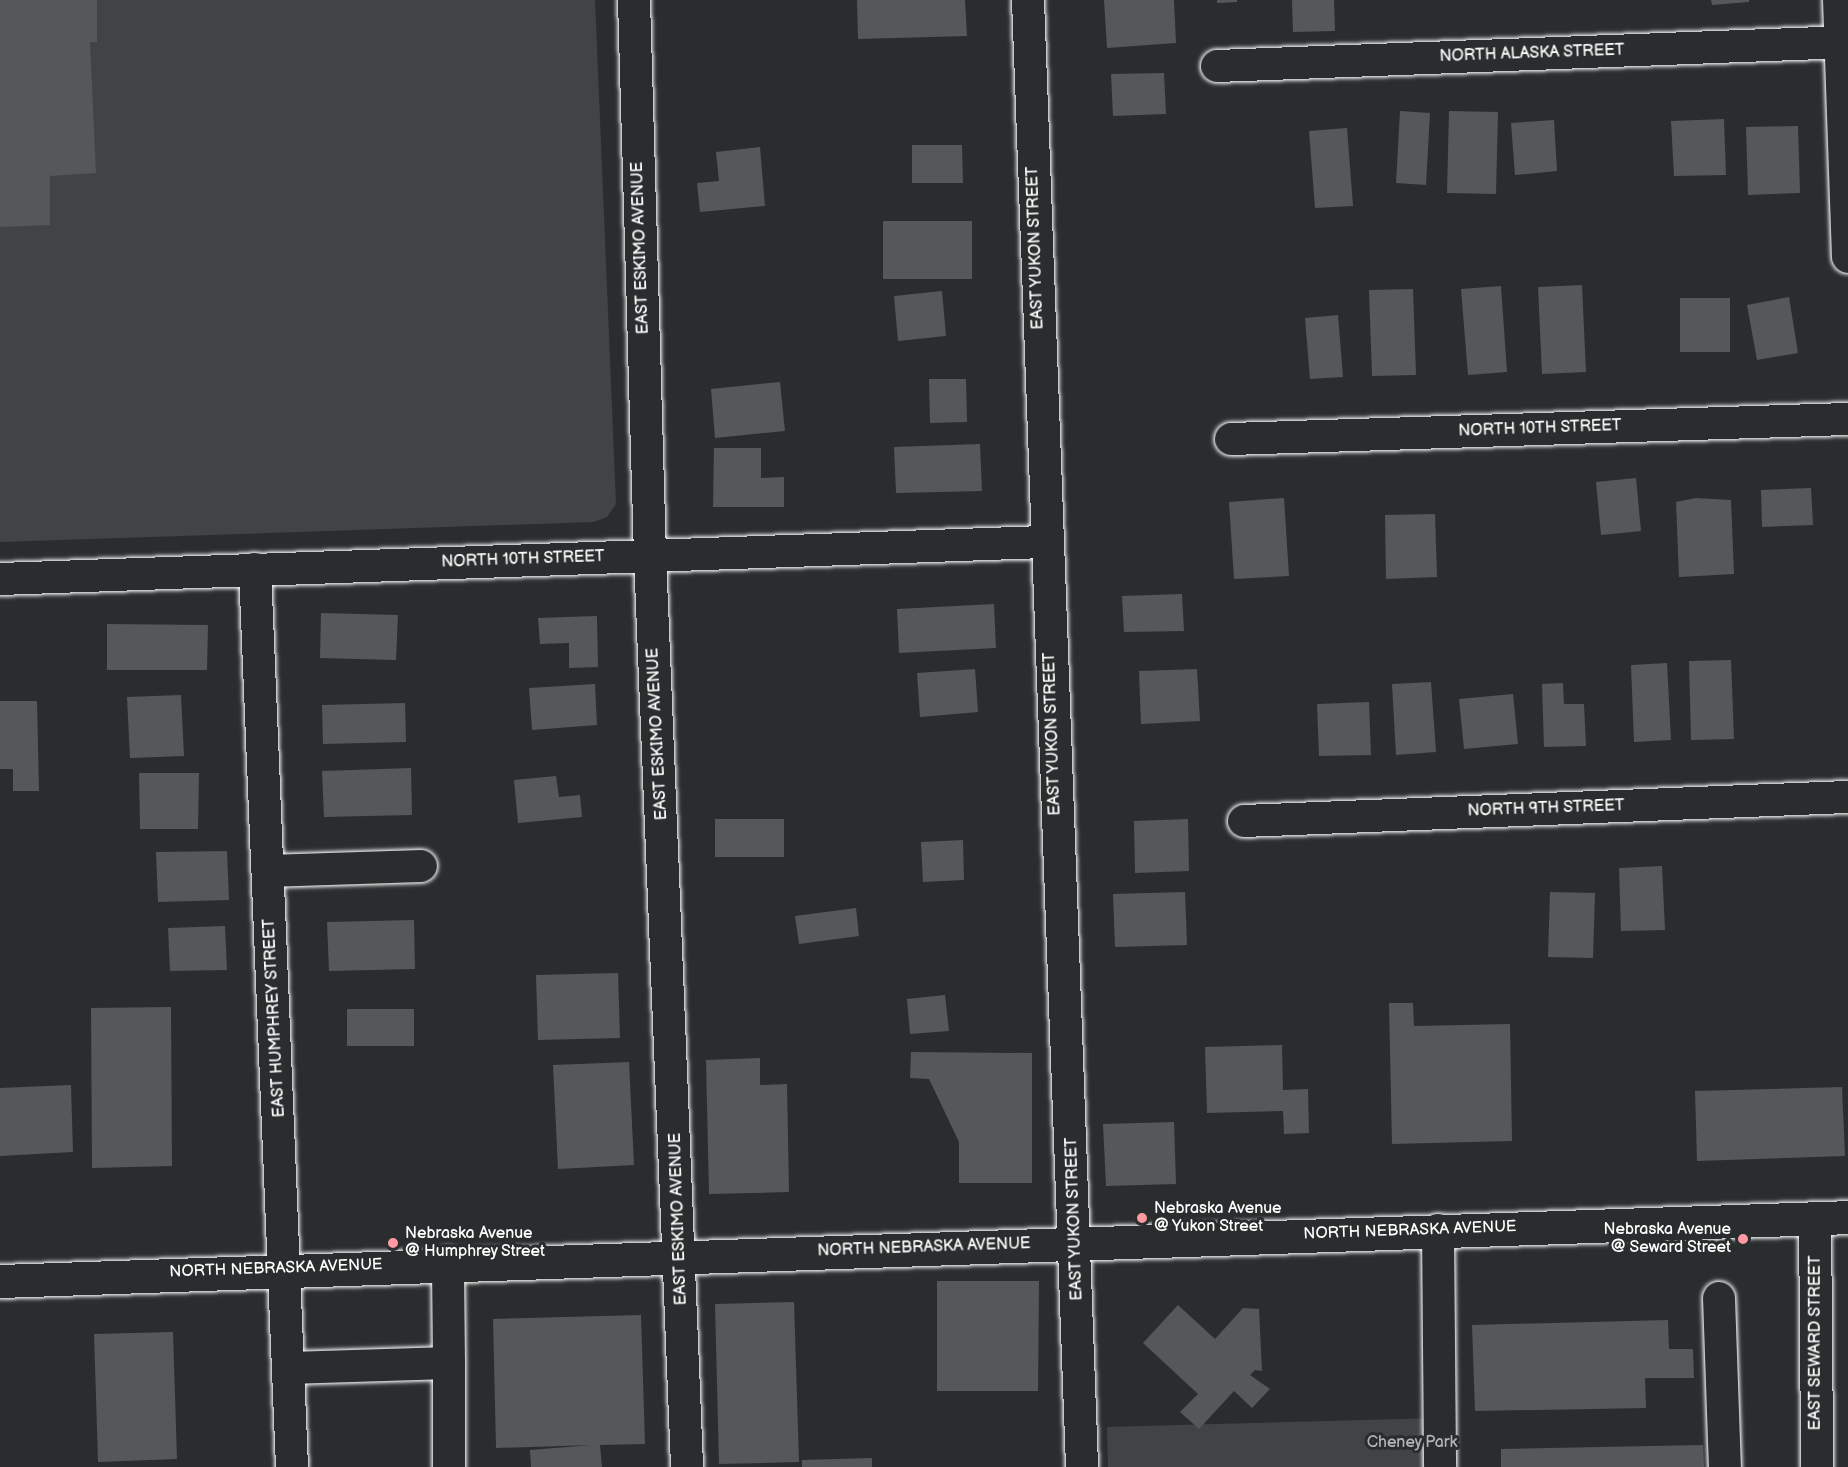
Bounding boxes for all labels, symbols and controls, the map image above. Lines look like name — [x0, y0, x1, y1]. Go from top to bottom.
street label: NORTH ALASKA STREET — [1439, 41, 1625, 67]
street label: EAST ESKIMO AVENUE — [628, 161, 654, 335]
street label: EAST YUKON STREET — [1024, 165, 1048, 331]
street label: NORTH 10TH STREET — [1458, 417, 1622, 441]
street label: NORTH 10TH STREET — [441, 548, 605, 572]
street label: EAST ESKIMO AVENUE — [644, 647, 672, 821]
street label: EAST YUKON STREET — [1041, 651, 1065, 817]
street label: NORTH 9TH STREET — [1467, 797, 1625, 821]
street label: EAST HUMPHREY STREET — [260, 918, 290, 1118]
street label: EAST ESKIMO AVENUE — [666, 1132, 692, 1306]
street label: EAST YUKON STREET — [1063, 1136, 1087, 1302]
place label: Nebraska Avenue @ Yukon Street — [1154, 1199, 1282, 1237]
marker: Nebraska Avenue @ Yukon Street — [1135, 1211, 1149, 1225]
street label: NORTH NEBRASKA AVENUE — [1303, 1218, 1517, 1244]
place label: Nebraska Avenue @ Seward Street — [1603, 1220, 1731, 1258]
place label: Nebraska Avenue @ Humphrey Street — [405, 1224, 546, 1262]
marker: Nebraska Avenue @ Seward Street — [1736, 1232, 1750, 1246]
street label: NORTH NEBRASKA AVENUE — [817, 1235, 1031, 1261]
marker: Nebraska Avenue @ Humphrey Street — [386, 1236, 400, 1250]
street label: EAST SEWARD STREET — [1806, 1255, 1826, 1431]
street label: NORTH NEBRASKA AVENUE — [169, 1256, 383, 1282]
park label: Cheney Park — [1366, 1433, 1458, 1453]

